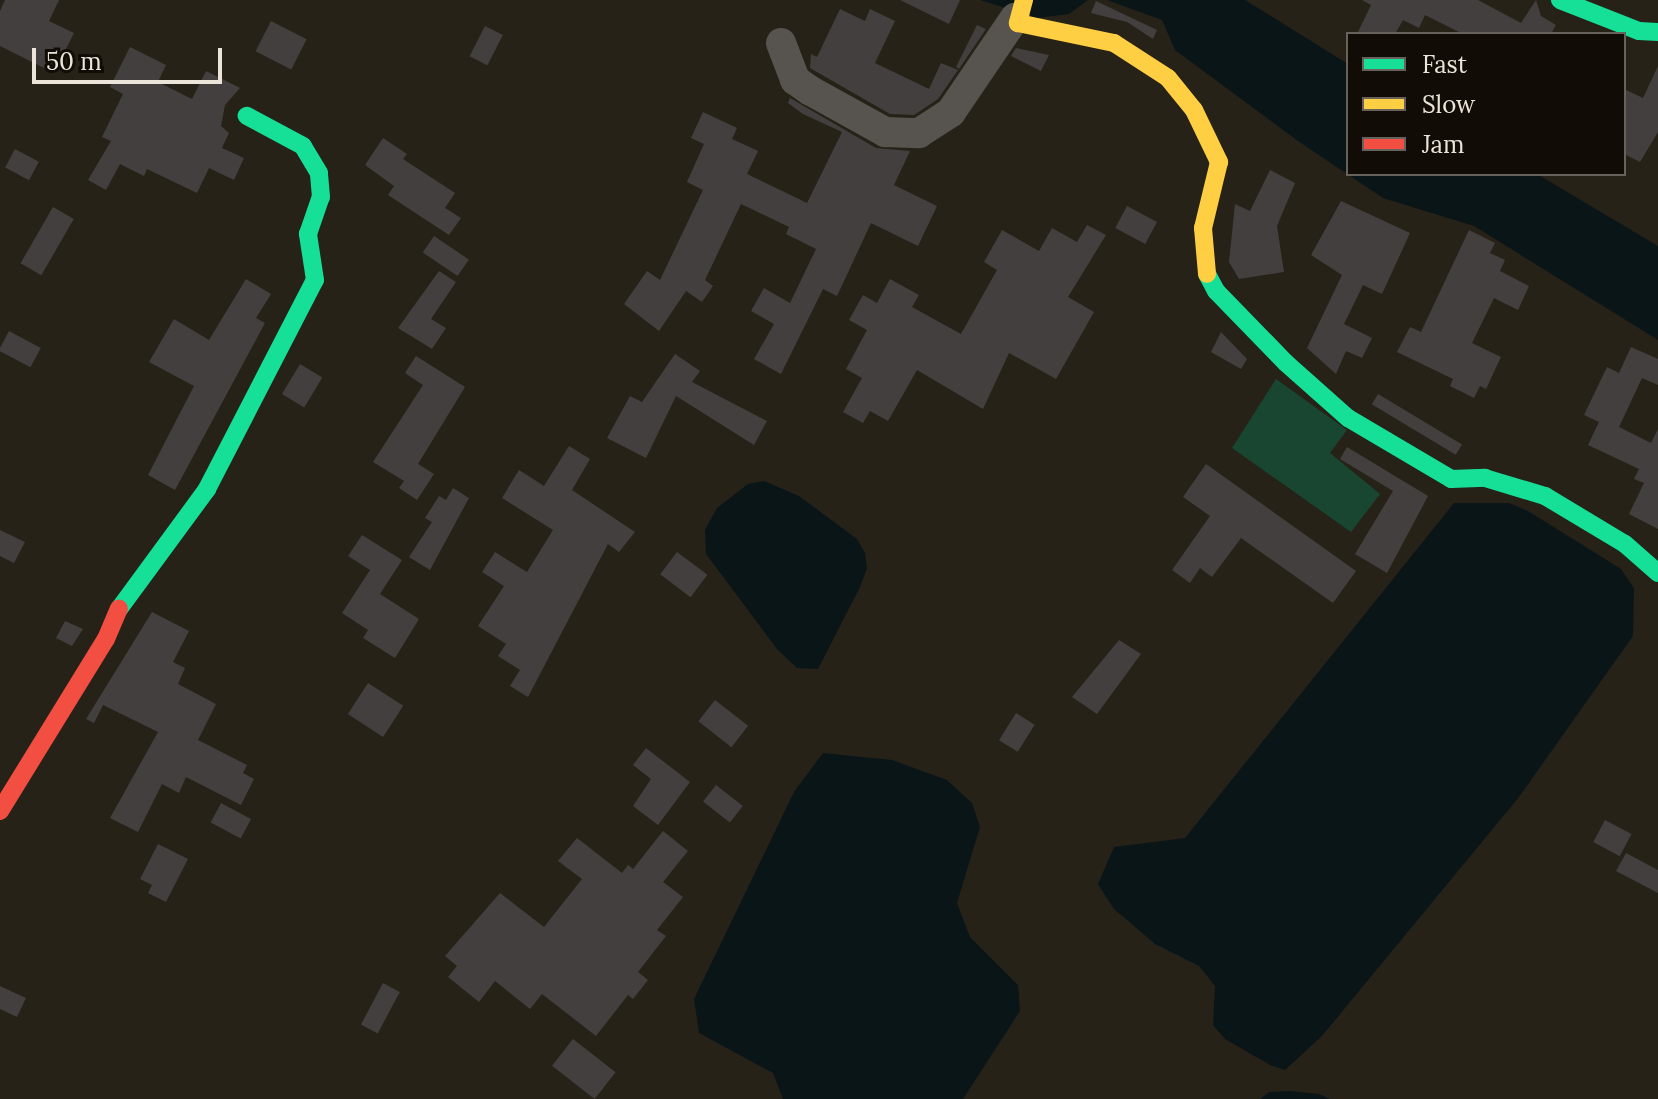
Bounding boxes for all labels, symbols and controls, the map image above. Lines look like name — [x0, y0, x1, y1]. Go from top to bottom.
scale bar — [36, 32, 226, 82]
legend — [1346, 32, 1626, 176]
text: 50 m — [46, 46, 102, 77]
text: Fast — [1422, 49, 1467, 80]
text: Slow — [1422, 89, 1475, 120]
text: Jam — [1422, 129, 1464, 160]

